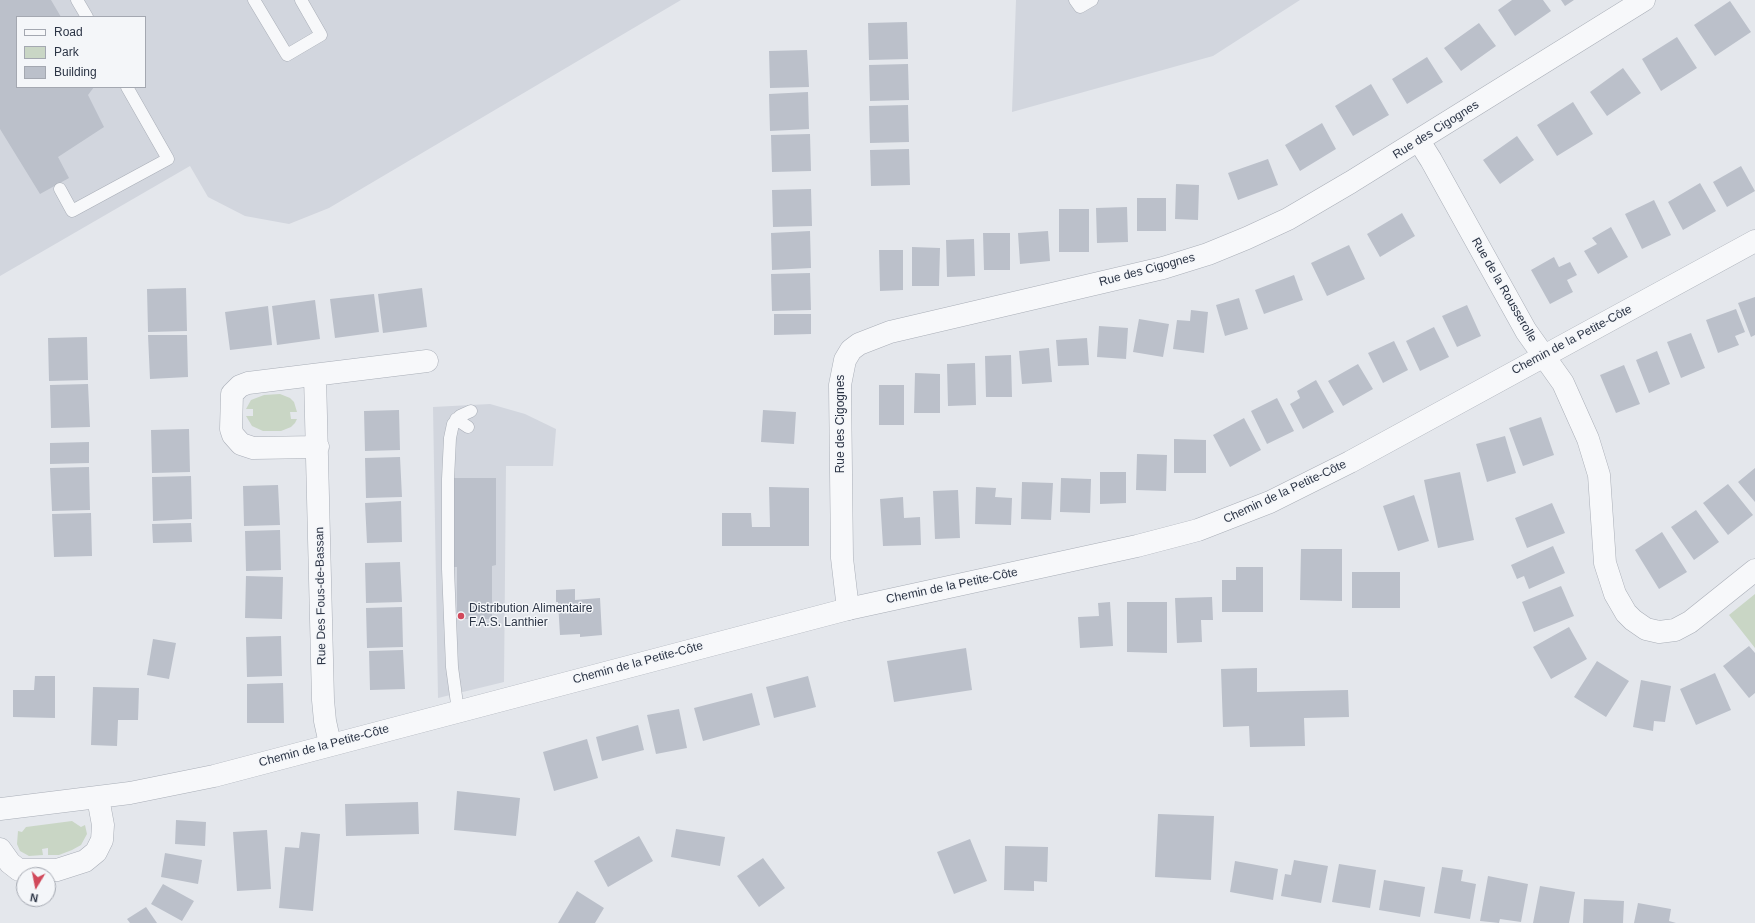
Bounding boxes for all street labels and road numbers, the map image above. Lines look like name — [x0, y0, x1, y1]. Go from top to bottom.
street label: Rue des Cigognes — [1390, 98, 1482, 162]
street label: Rue de la Rousserolle — [1468, 235, 1540, 345]
street label: Rue des Cigognes — [1097, 250, 1197, 290]
street label: Chemin de la Petite-Côte — [1509, 302, 1635, 378]
street label: Rue des Cigognes — [834, 375, 848, 473]
street label: Chemin de la Petite-Côte — [1221, 457, 1349, 527]
street label: Rue Des Fous-de-Bassan — [313, 527, 329, 665]
street label: Chemin de la Petite-Côte — [885, 565, 1019, 607]
street label: Chemin de la Petite-Côte — [571, 639, 705, 687]
street label: Chemin de la Petite-Côte — [257, 722, 391, 770]

